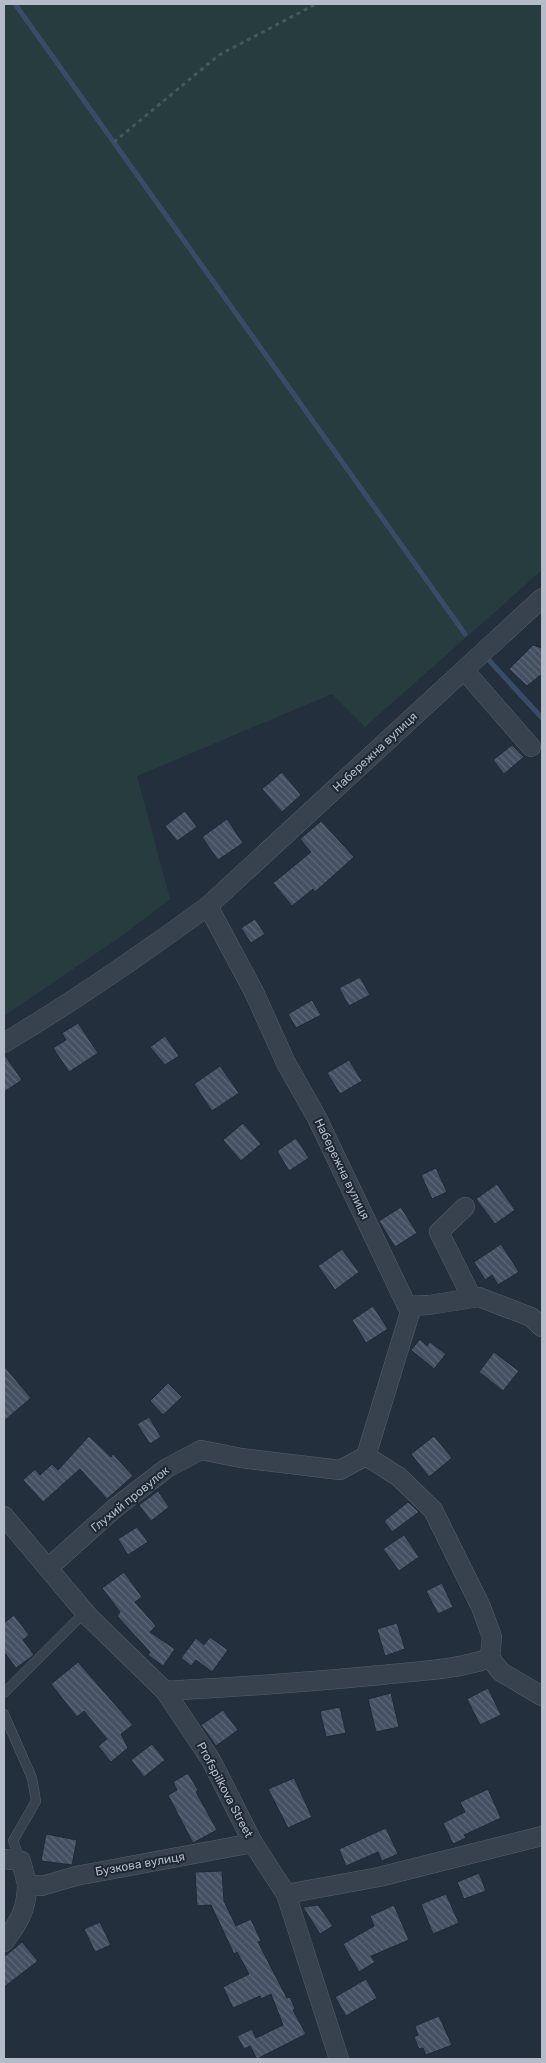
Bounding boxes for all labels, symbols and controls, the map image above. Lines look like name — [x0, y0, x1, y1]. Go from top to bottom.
street label: Набережна вулиця — [330, 709, 420, 795]
street label: Набережна вулиця — [312, 1116, 372, 1222]
street label: Глухий провулок — [88, 1463, 172, 1535]
street label: Profspilkova Street — [194, 1740, 256, 1840]
street label: Бузкова вулиця — [94, 1849, 186, 1879]

